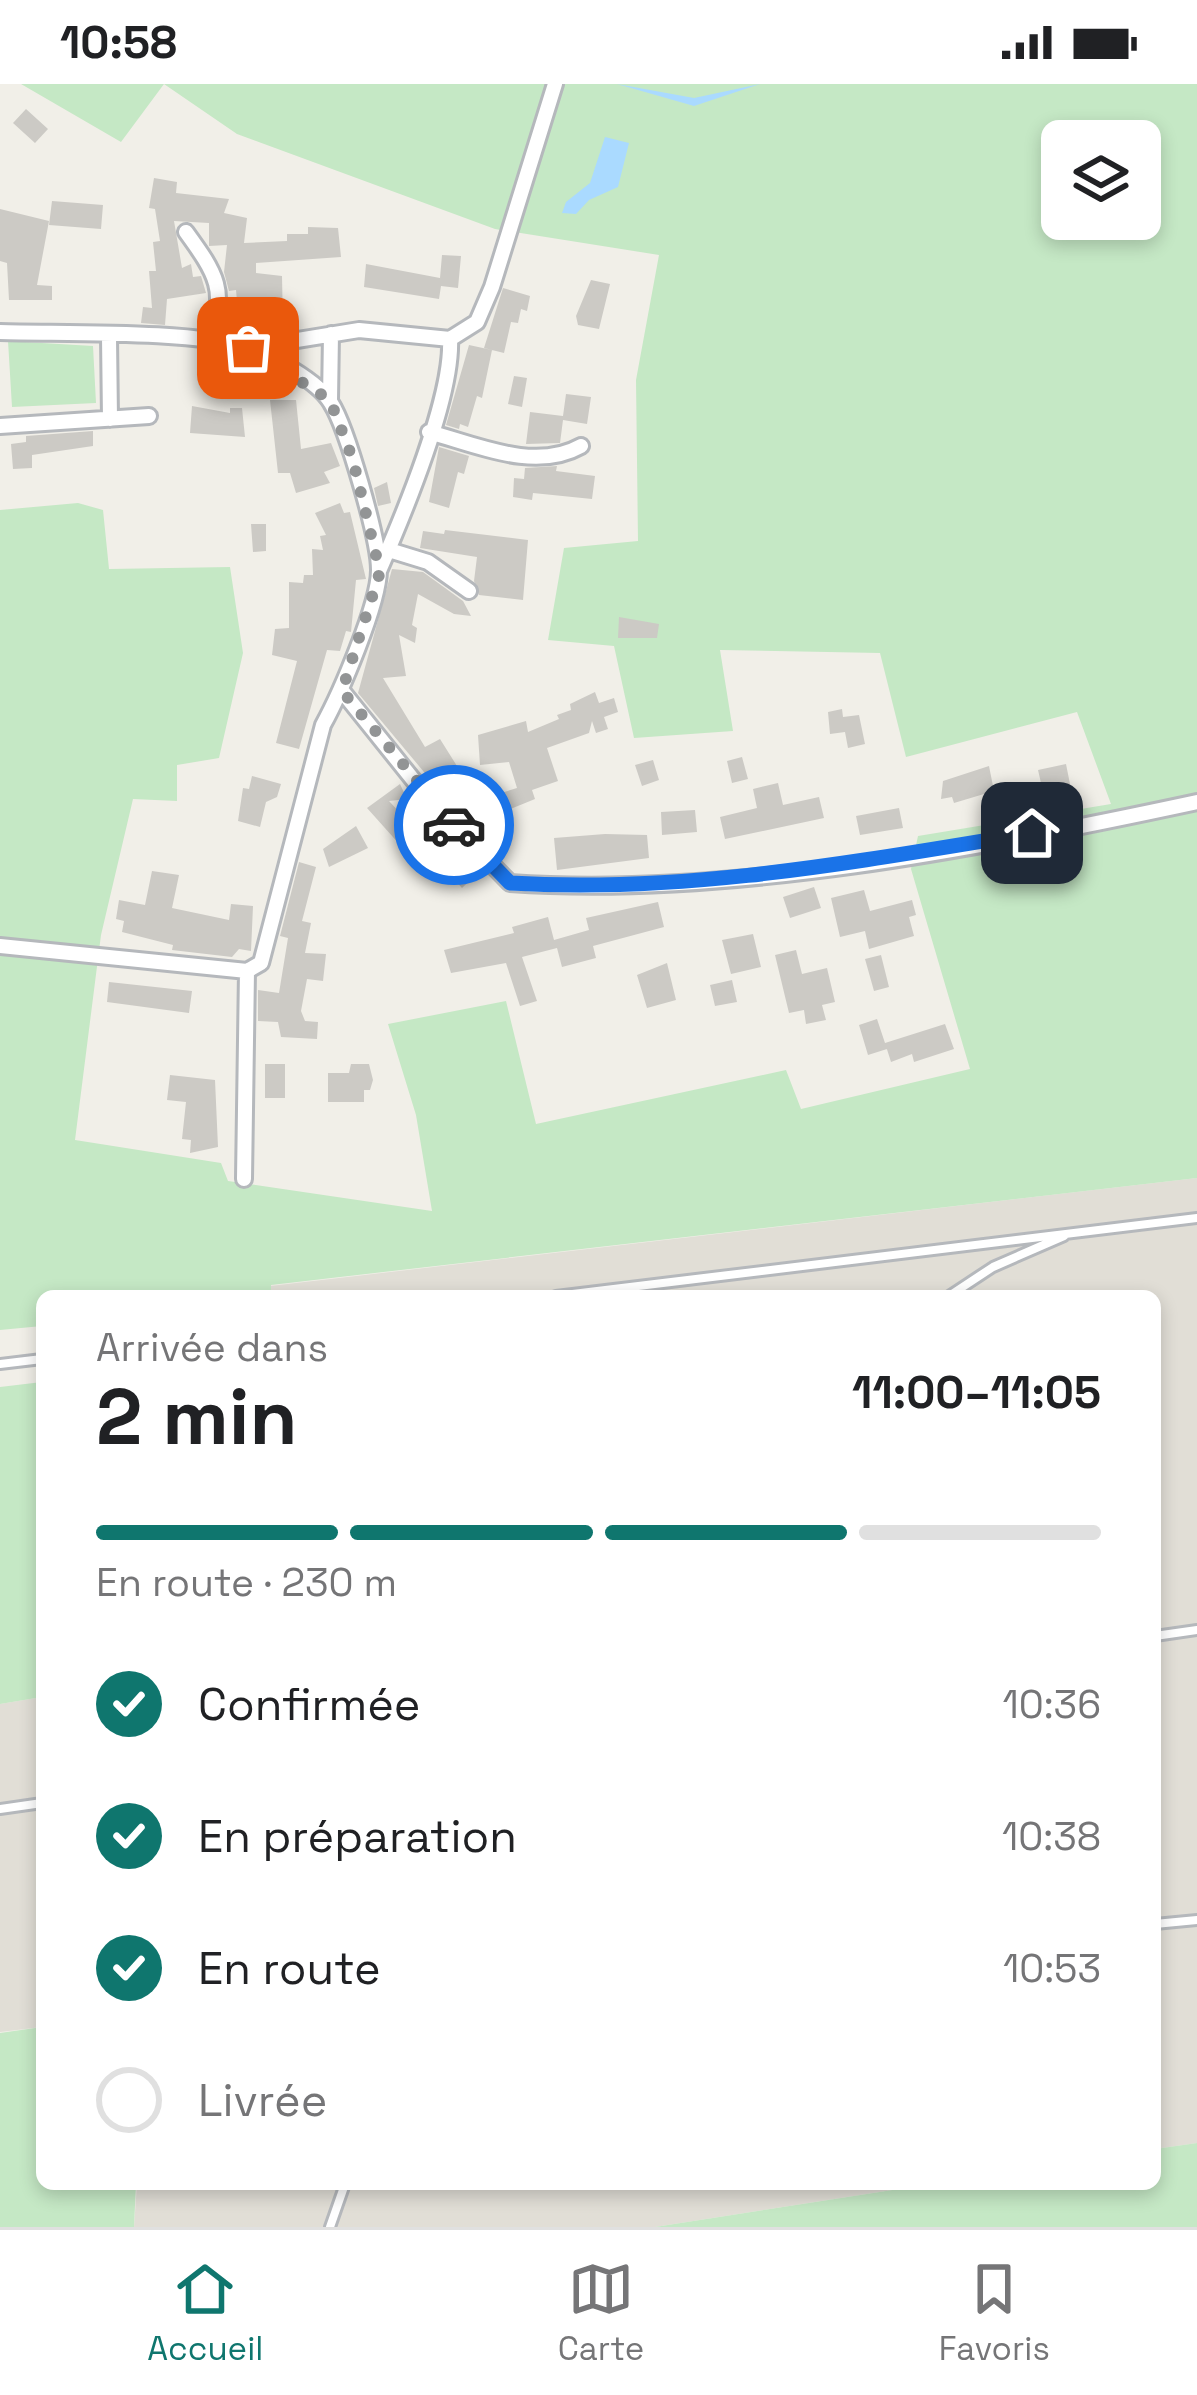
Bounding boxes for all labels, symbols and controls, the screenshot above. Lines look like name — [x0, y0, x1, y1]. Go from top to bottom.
text: 10:58 — [60, 14, 177, 71]
map controls — [1041, 120, 1161, 240]
button: layers — [1041, 120, 1161, 240]
pin — [197, 297, 299, 399]
icon: bag — [215, 315, 281, 381]
courier — [394, 765, 514, 885]
pin — [981, 782, 1083, 884]
icon: car — [421, 792, 487, 858]
icon: home — [999, 800, 1065, 866]
text: Arrivée dans — [96, 1323, 328, 1372]
text: 11:00–11:05 — [852, 1364, 1101, 1421]
text: 2 min — [96, 1367, 298, 1467]
text: En route · 230 m — [96, 1558, 397, 1607]
icon: check — [96, 1671, 162, 1737]
text: Confirmée — [198, 1676, 420, 1733]
text: 10:36 — [1002, 1680, 1101, 1729]
icon: check — [96, 1803, 162, 1869]
text: En préparation — [198, 1808, 517, 1865]
text: 10:38 — [1002, 1812, 1101, 1861]
icon: check — [96, 1935, 162, 2001]
text: En route — [198, 1940, 381, 1997]
text: 10:53 — [1003, 1944, 1101, 1993]
text: Livrée — [198, 2072, 327, 2129]
tab: Accueil — [147, 2256, 263, 2370]
tab: Carte — [558, 2256, 644, 2370]
tab: Favoris — [939, 2256, 1050, 2370]

